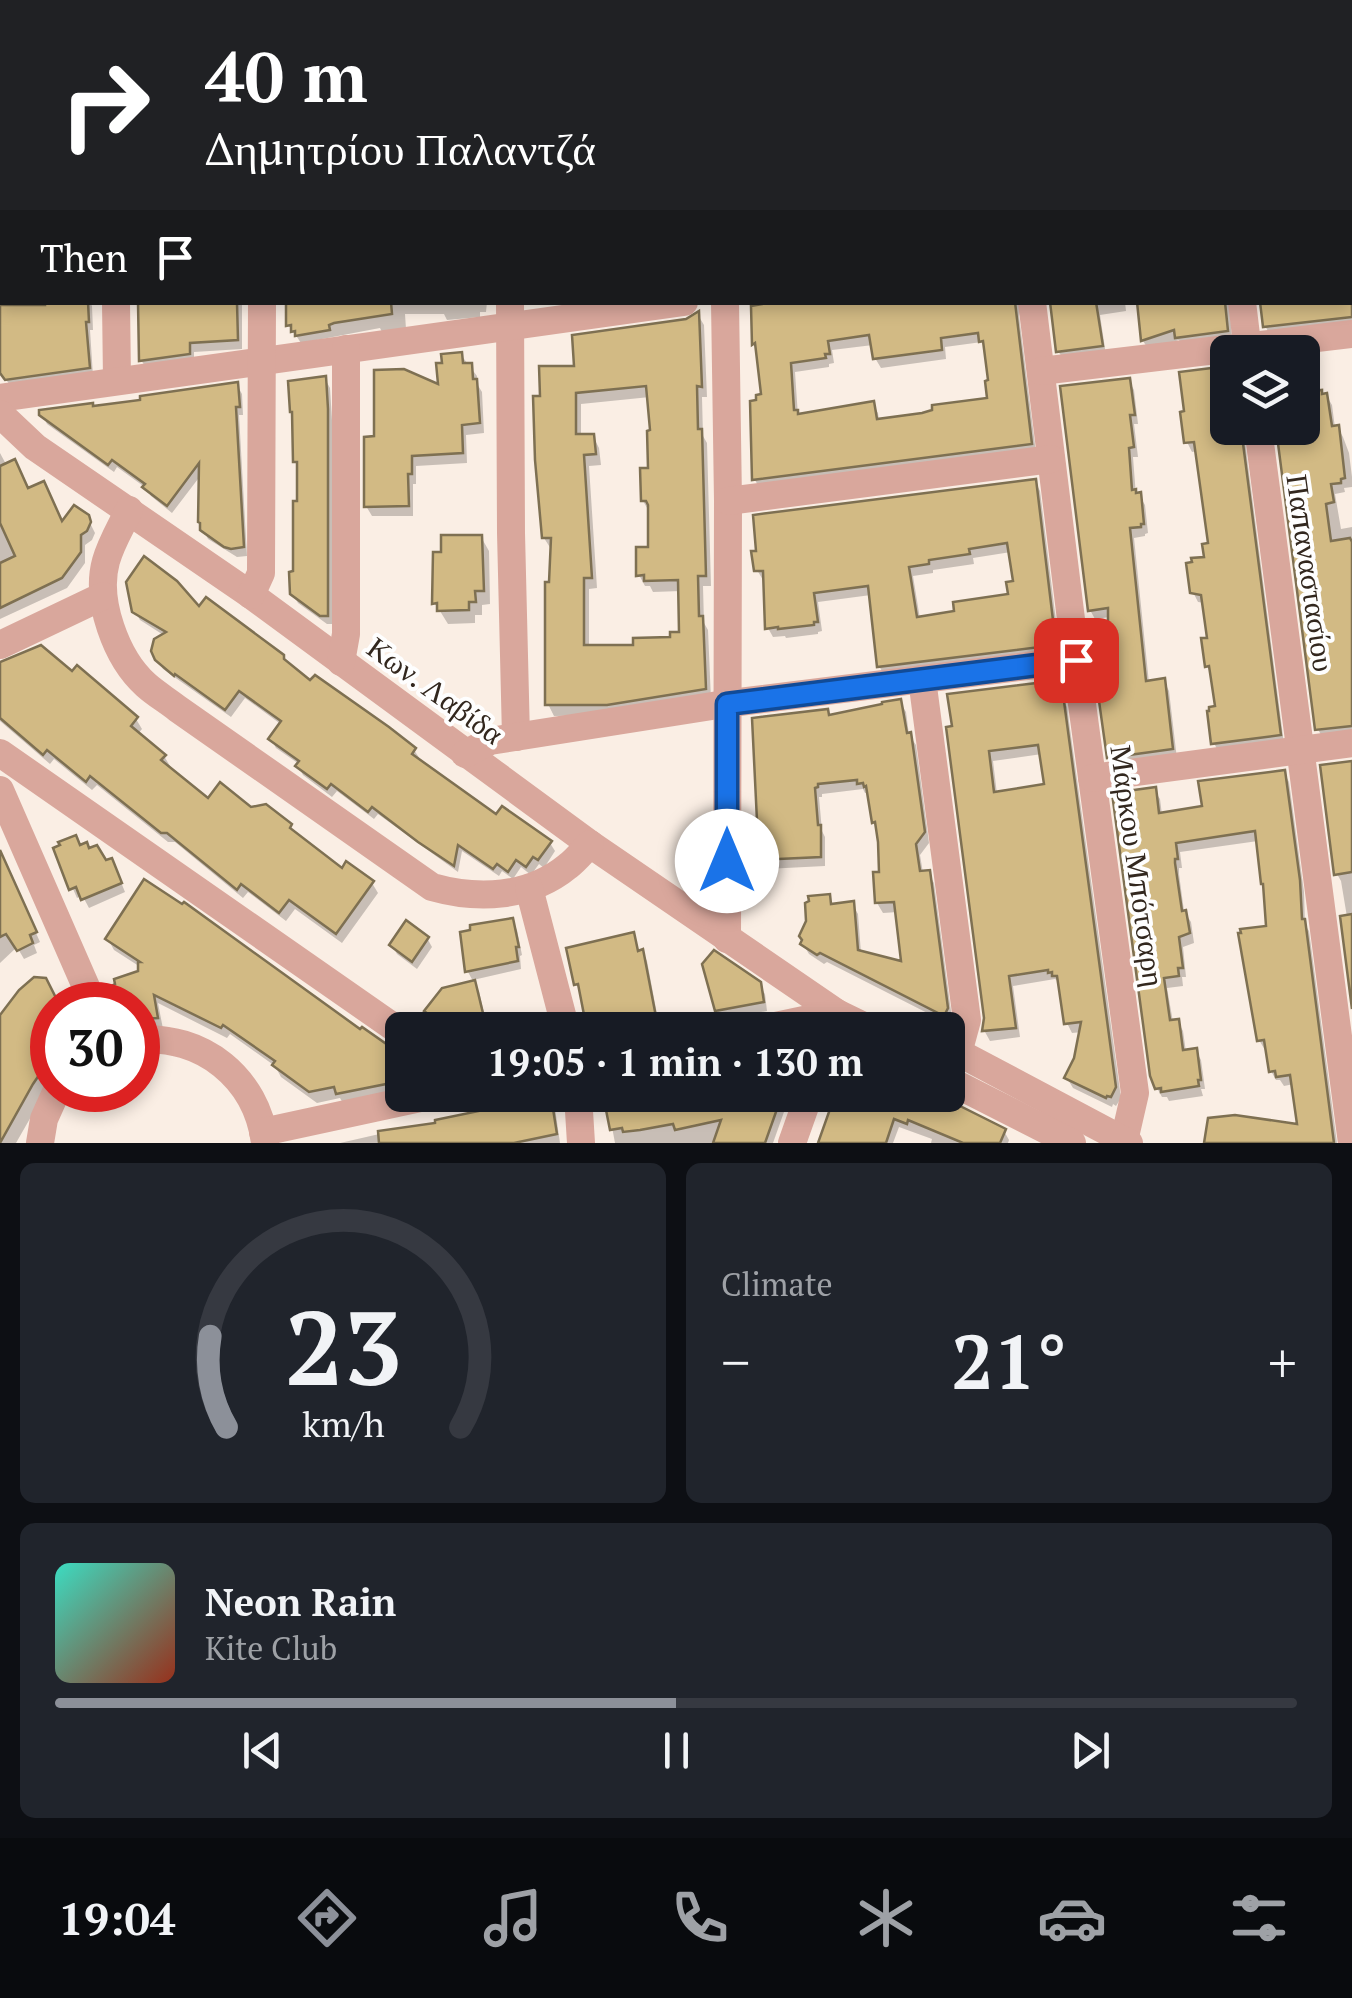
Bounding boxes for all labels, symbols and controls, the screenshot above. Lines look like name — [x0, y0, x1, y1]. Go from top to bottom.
text: 40 m — [205, 29, 368, 122]
icon: right — [40, 40, 170, 170]
text: Δημητρίου Παλαντζά — [205, 118, 596, 178]
icon: arrive — [148, 230, 203, 285]
text: Then — [40, 233, 128, 283]
map controls — [1210, 335, 1320, 445]
button: layers — [1210, 335, 1320, 445]
street label: Παπαναστασίου — [1277, 472, 1345, 674]
pin — [1034, 618, 1119, 703]
street label: Κων. Λαβίδα — [360, 627, 512, 753]
icon: arrive — [1049, 633, 1104, 688]
street label: Μάρκου Μπότσαρη — [1101, 742, 1175, 989]
position arrow — [675, 809, 779, 913]
speed limit sign: 30 — [30, 982, 160, 1112]
text: 19:05 · 1 min · 130 m — [487, 1037, 863, 1087]
text: Climate — [721, 1263, 833, 1305]
text: 23 — [284, 1277, 402, 1415]
text: 21° — [951, 1311, 1067, 1410]
text: − — [721, 1325, 750, 1398]
text: + — [1268, 1325, 1297, 1398]
text: km/h — [302, 1400, 384, 1447]
text: Neon Rain — [205, 1577, 396, 1627]
text: Kite Club — [205, 1627, 337, 1669]
icon: previous — [235, 1723, 290, 1778]
icon: pause — [649, 1723, 704, 1778]
icon: next — [1063, 1723, 1118, 1778]
icon: directions — [292, 1883, 362, 1953]
icon: music — [478, 1883, 548, 1953]
icon: phone — [665, 1883, 735, 1953]
icon: climate — [851, 1883, 921, 1953]
icon: car — [1037, 1883, 1107, 1953]
icon: filters — [1224, 1883, 1294, 1953]
text: 19:04 — [58, 1888, 175, 1948]

